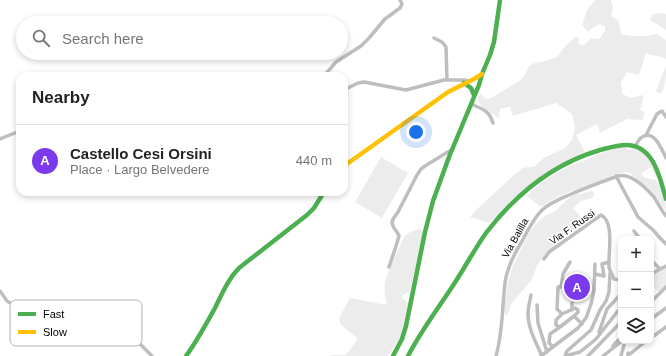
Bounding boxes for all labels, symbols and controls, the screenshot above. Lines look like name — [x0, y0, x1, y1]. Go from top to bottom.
search box — [16, 16, 348, 60]
icon: search — [30, 27, 52, 49]
text: Search here — [62, 30, 144, 47]
text: Nearby — [32, 88, 90, 107]
your location — [406, 122, 426, 142]
text: Castello Cesi Orsini — [70, 145, 212, 162]
text: A — [40, 153, 50, 168]
text: 440 m — [296, 153, 332, 168]
text: Place · Largo Belvedere — [70, 162, 209, 177]
street label: Via F. Russi — [547, 207, 597, 247]
street label: Via Balilla — [500, 216, 531, 260]
map controls — [618, 236, 654, 344]
button: + — [618, 236, 654, 272]
pin: A — [564, 272, 590, 302]
button: − — [618, 272, 654, 308]
legend — [10, 300, 142, 346]
text: Fast — [43, 308, 64, 320]
button: layers — [618, 308, 654, 344]
text: Slow — [43, 326, 67, 338]

